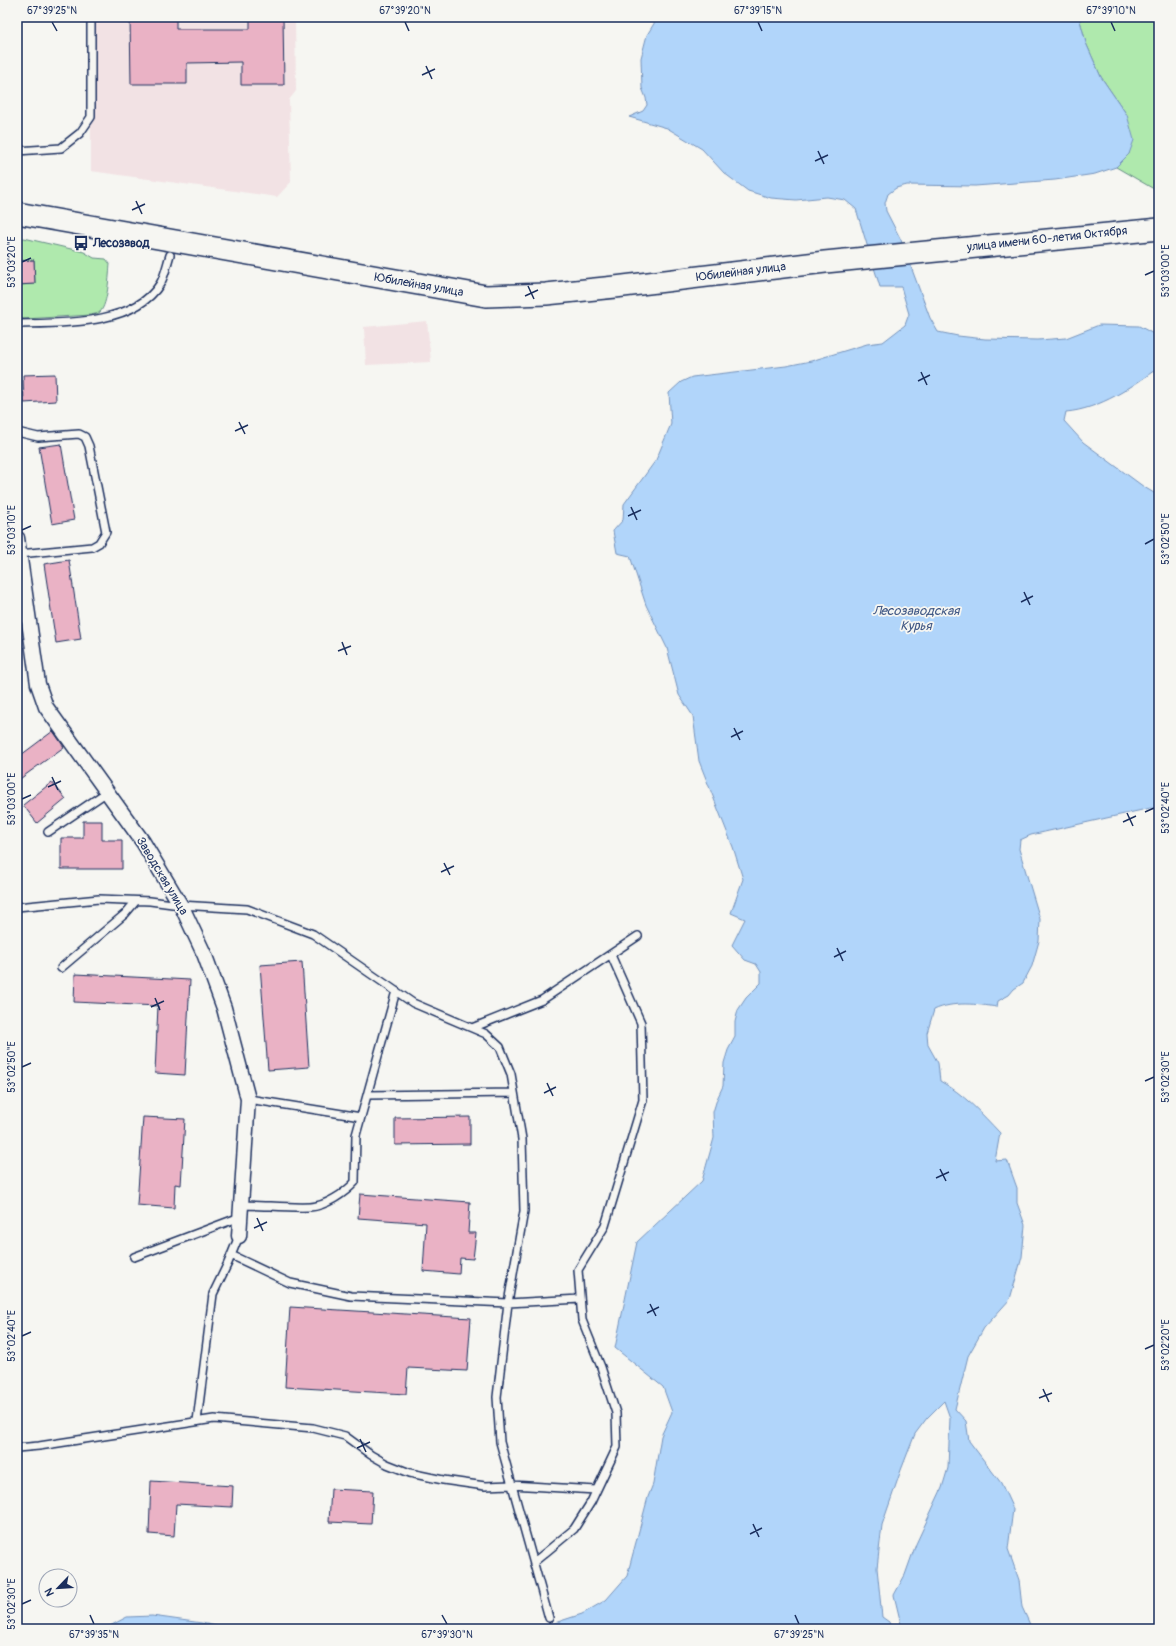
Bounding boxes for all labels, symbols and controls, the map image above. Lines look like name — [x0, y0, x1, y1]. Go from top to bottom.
text: 67°39'25"N — [27, 5, 77, 17]
text: 67°39'20"N — [379, 5, 431, 17]
text: 67°39'15"N — [734, 5, 782, 17]
text: 67°39'10"N — [1086, 5, 1136, 17]
street label: улица имени 60-летия Октября — [965, 223, 1128, 255]
bus stop icon: Лесозавод — [72, 234, 90, 252]
text: 53°03'20"E — [6, 236, 18, 288]
place label: Лесозавод — [92, 236, 150, 251]
text: 53°03'00"E — [1160, 245, 1172, 297]
street label: Юбилейная улица — [695, 259, 787, 285]
street label: Юбилейная улица — [373, 270, 465, 300]
text: 53°03'10"E — [6, 505, 18, 555]
text: 53°02'50"E — [1160, 513, 1172, 565]
water label: Лесозаводская Курья — [873, 603, 961, 634]
text: 53°03'00"E — [6, 773, 18, 825]
text: 53°02'40"E — [1160, 782, 1172, 834]
street label: Заводская улица — [133, 834, 191, 918]
text: 53°02'50"E — [6, 1041, 18, 1093]
text: 53°02'30"E — [1160, 1051, 1172, 1103]
text: 53°02'40"E — [6, 1310, 18, 1362]
text: 53°02'20"E — [1160, 1319, 1172, 1371]
north arrow — [38, 1568, 78, 1608]
text: 53°02'30"E — [6, 1578, 18, 1630]
text: N — [42, 1585, 57, 1598]
text: 67°39'35"N — [69, 1629, 119, 1641]
text: 67°39'30"N — [421, 1629, 473, 1641]
text: 67°39'25"N — [774, 1629, 824, 1641]

